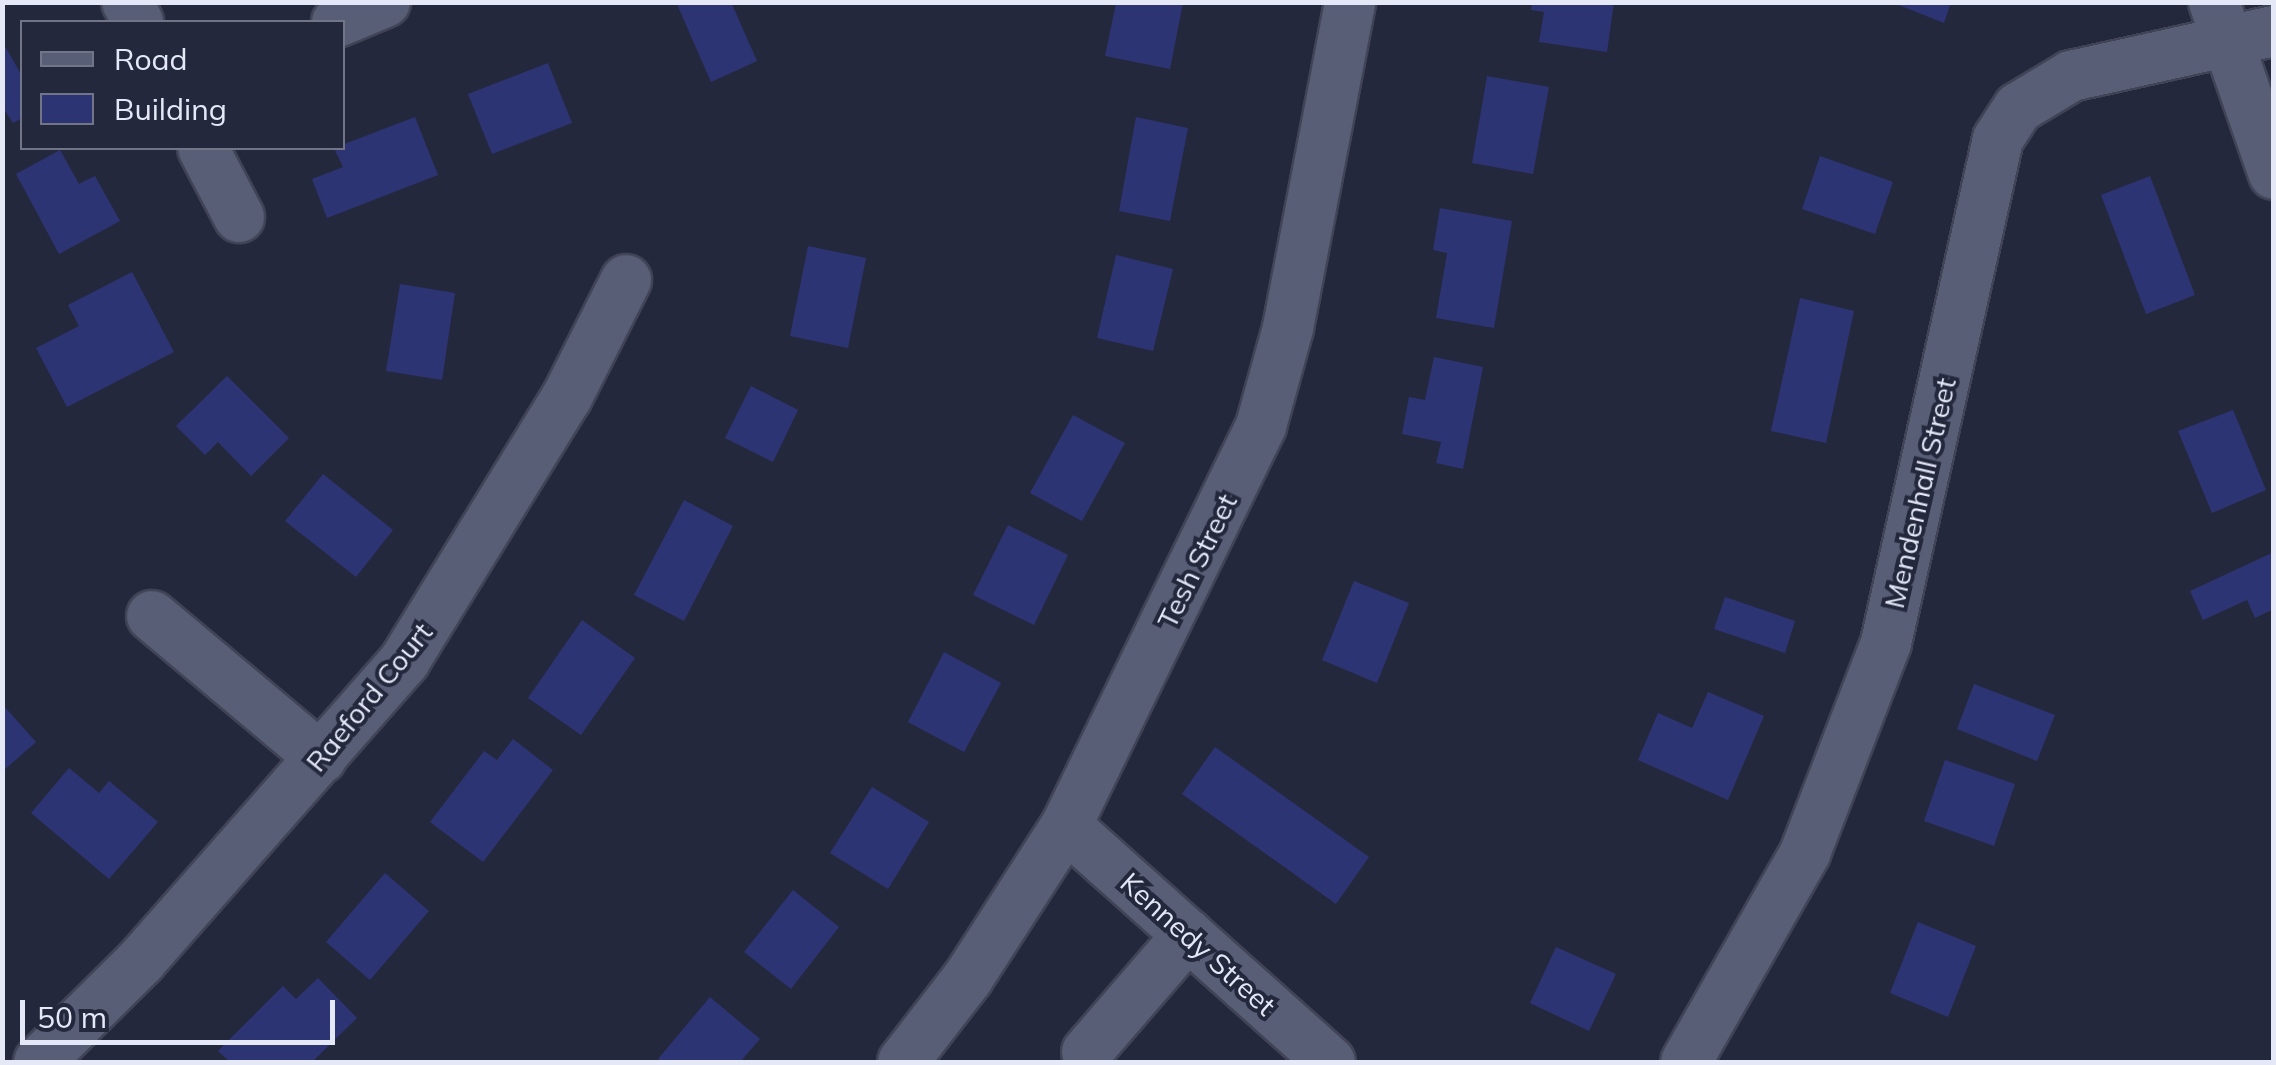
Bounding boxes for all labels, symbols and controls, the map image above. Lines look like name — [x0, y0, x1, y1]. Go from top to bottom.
legend — [20, 20, 345, 150]
text: Road — [114, 40, 188, 78]
text: Building — [114, 90, 227, 128]
street label: Mendenhall Street — [1877, 375, 1963, 611]
street label: Tesh Street — [1150, 488, 1244, 634]
street label: Raeford Court — [299, 616, 439, 778]
street label: Kennedy Street — [1114, 866, 1282, 1022]
scale bar — [25, 980, 340, 1042]
text: 50 m — [37, 998, 107, 1036]

